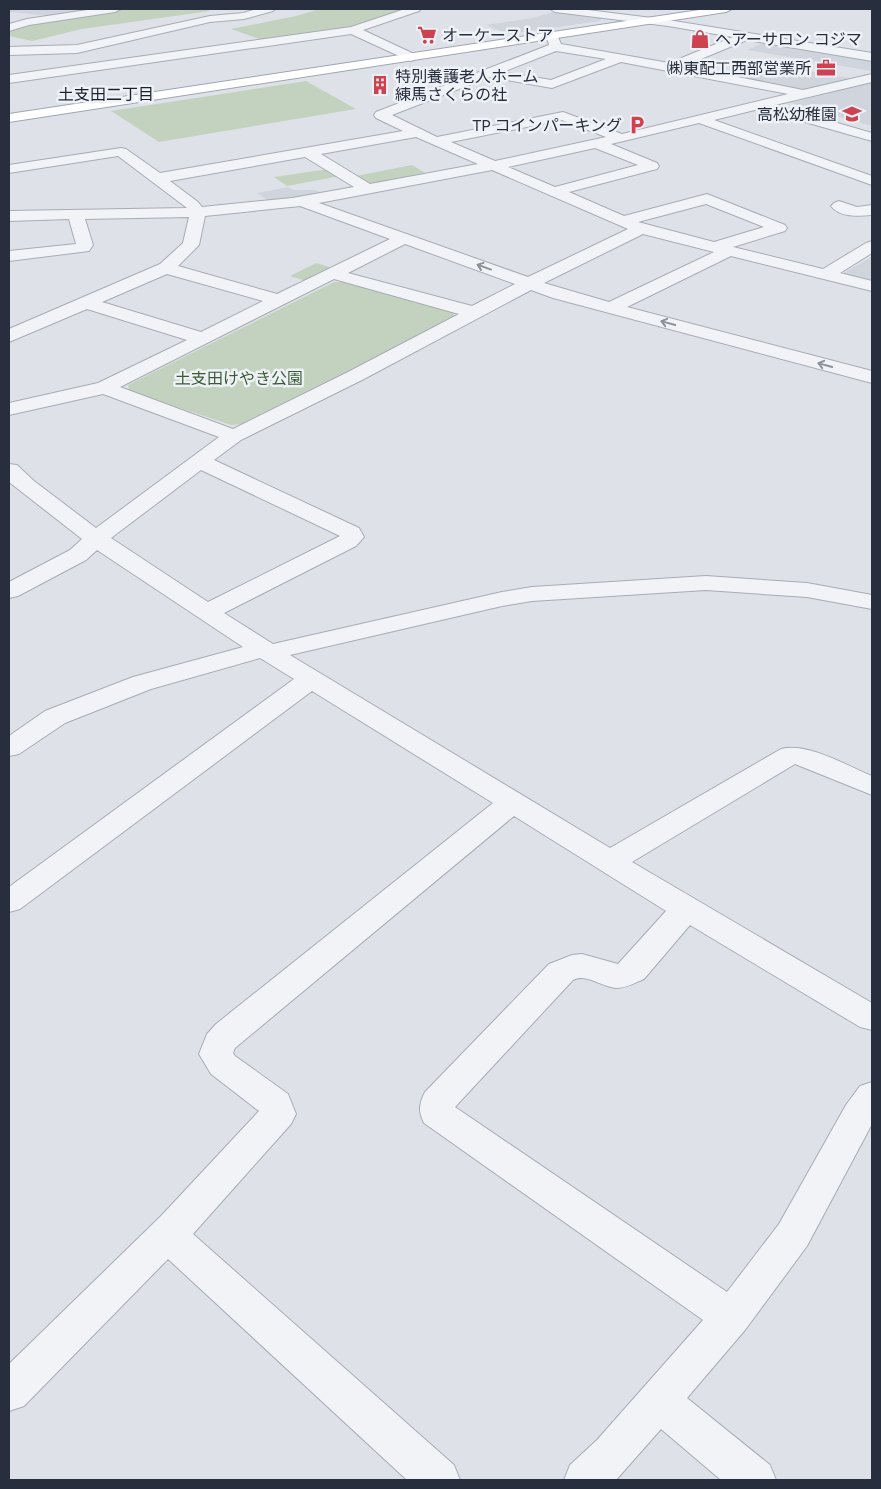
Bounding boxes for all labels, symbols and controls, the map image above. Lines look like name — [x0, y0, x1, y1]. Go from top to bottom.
supermarket icon: オーケーストア — [416, 24, 438, 46]
place label: オーケーストア — [442, 26, 553, 45]
shop icon: ヘアーサロン コジマ — [689, 28, 711, 50]
place label: ヘアーサロン コジマ — [715, 30, 862, 49]
office icon: ㈱東配工西部営業所 — [815, 57, 837, 79]
place label: ㈱東配工西部営業所 — [667, 59, 811, 78]
place label: 特別養護老人ホーム 練馬さくらの社 — [395, 67, 539, 104]
building icon: 特別養護老人ホーム 練馬さくらの社 — [369, 74, 391, 96]
district label: 土支田二丁目 — [58, 85, 154, 104]
school or university icon: 高松幼稚園 — [841, 103, 863, 125]
place label: 高松幼稚園 — [757, 105, 837, 124]
parking icon: TP コインパーキング — [626, 114, 648, 136]
place label: TP コインパーキング — [472, 116, 622, 135]
one-way arrow — [477, 262, 492, 271]
one-way arrow — [661, 318, 677, 327]
one-way arrow — [818, 359, 834, 369]
park label: 土支田けやき公園 — [175, 369, 303, 388]

